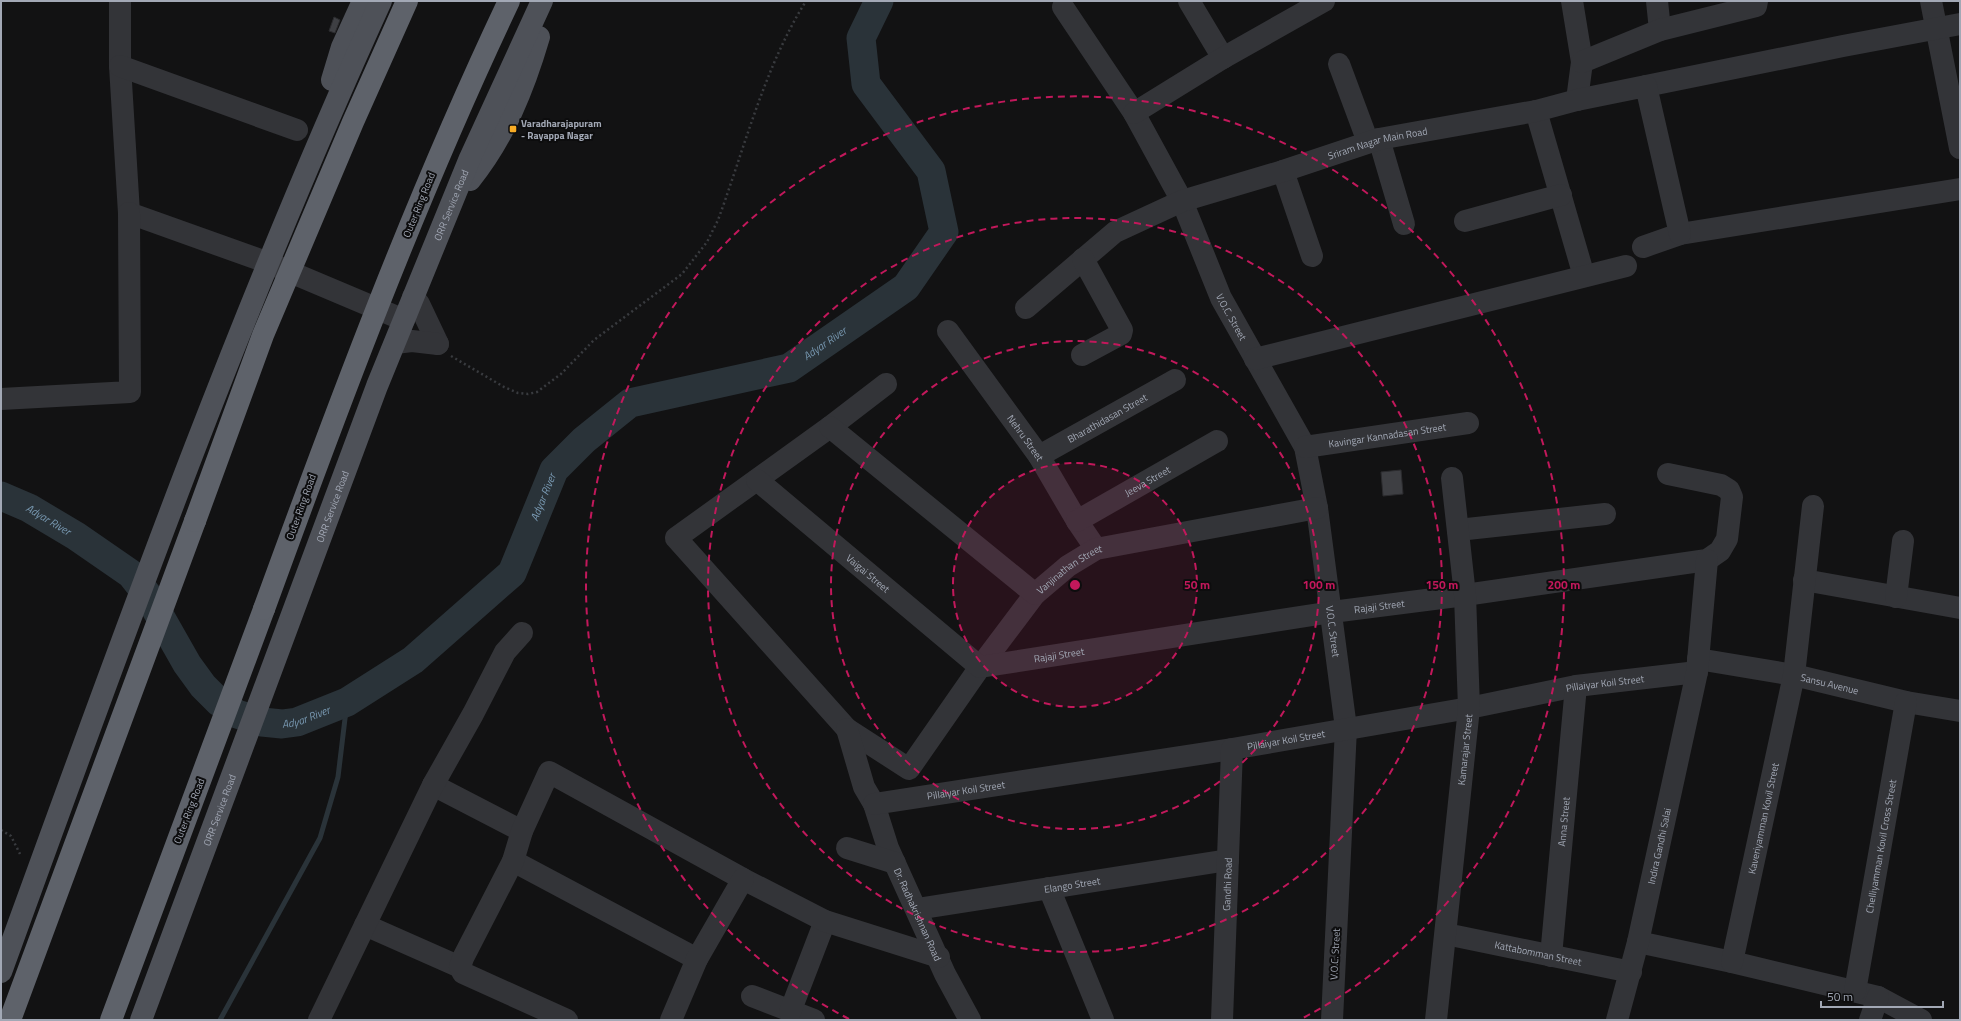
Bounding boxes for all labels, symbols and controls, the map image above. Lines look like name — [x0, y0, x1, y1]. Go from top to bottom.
place label: Varadharajapuram - Rayappa Nagar — [521, 116, 602, 143]
street label: Sriram Nagar Main Road — [1326, 123, 1428, 163]
marker: Varadharajapuram - Rayappa Nagar — [508, 124, 518, 134]
street label: ORR Service Road — [430, 167, 472, 243]
street label: Outer Ring Road — [399, 170, 439, 240]
street label: V.O.C. Street — [1212, 291, 1251, 343]
water label: Adyar River — [800, 322, 851, 364]
street label: Bharathidasan Street — [1064, 389, 1150, 446]
street label: Nehru Street — [1004, 411, 1048, 464]
street label: Kavingar Kannadasan Street — [1327, 419, 1447, 451]
street label: Jeeva Street — [1122, 461, 1173, 500]
street label: ORR Service Road — [312, 468, 352, 544]
water label: Adyar River — [526, 470, 560, 523]
street label: Outer Ring Road — [282, 472, 320, 542]
water label: Adyar River — [23, 500, 75, 540]
street label: Vanjinathan Street — [1033, 540, 1103, 597]
street label: Vaigai Street — [843, 550, 894, 596]
text: 50 m — [1184, 575, 1210, 594]
text: 100 m — [1303, 575, 1335, 594]
text: 150 m — [1426, 575, 1458, 594]
text: 200 m — [1548, 575, 1580, 594]
centre of rings — [1068, 578, 1082, 592]
street label: Rajaji Street — [1353, 595, 1406, 617]
street label: V.O.C. Street — [1322, 605, 1344, 658]
street label: Rajaji Street — [1033, 643, 1086, 666]
street label: Sansu Avenue — [1799, 669, 1860, 698]
street label: Pillaiyar Koil Street — [1564, 671, 1645, 695]
water label: Adyar River — [281, 701, 334, 732]
street label: Kamarajar Street — [1453, 713, 1476, 786]
street label: Pillaiyar Koil Street — [1246, 725, 1327, 754]
street label: Kaveriyamman Kovil Street — [1744, 761, 1782, 875]
street label: ORR Service Road — [199, 772, 239, 848]
street label: Outer Ring Road — [170, 776, 208, 846]
street label: Pillaiyar Koil Street — [926, 776, 1006, 803]
street label: Chelliyamman Kovil Cross Street — [1861, 778, 1900, 914]
street label: Anna Street — [1554, 796, 1573, 847]
street label: Indira Gandhi Salai — [1643, 807, 1675, 886]
street label: Gandhi Road — [1219, 857, 1235, 911]
street label: Dr. Radhakrishnan Road — [890, 865, 946, 963]
street label: Elango Street — [1043, 873, 1102, 896]
street label: V.O.C. Street — [1326, 927, 1344, 980]
street label: Kattabomman Street — [1493, 937, 1583, 969]
scale bar — [1821, 983, 1943, 1009]
text: 50 m — [1827, 987, 1853, 1006]

